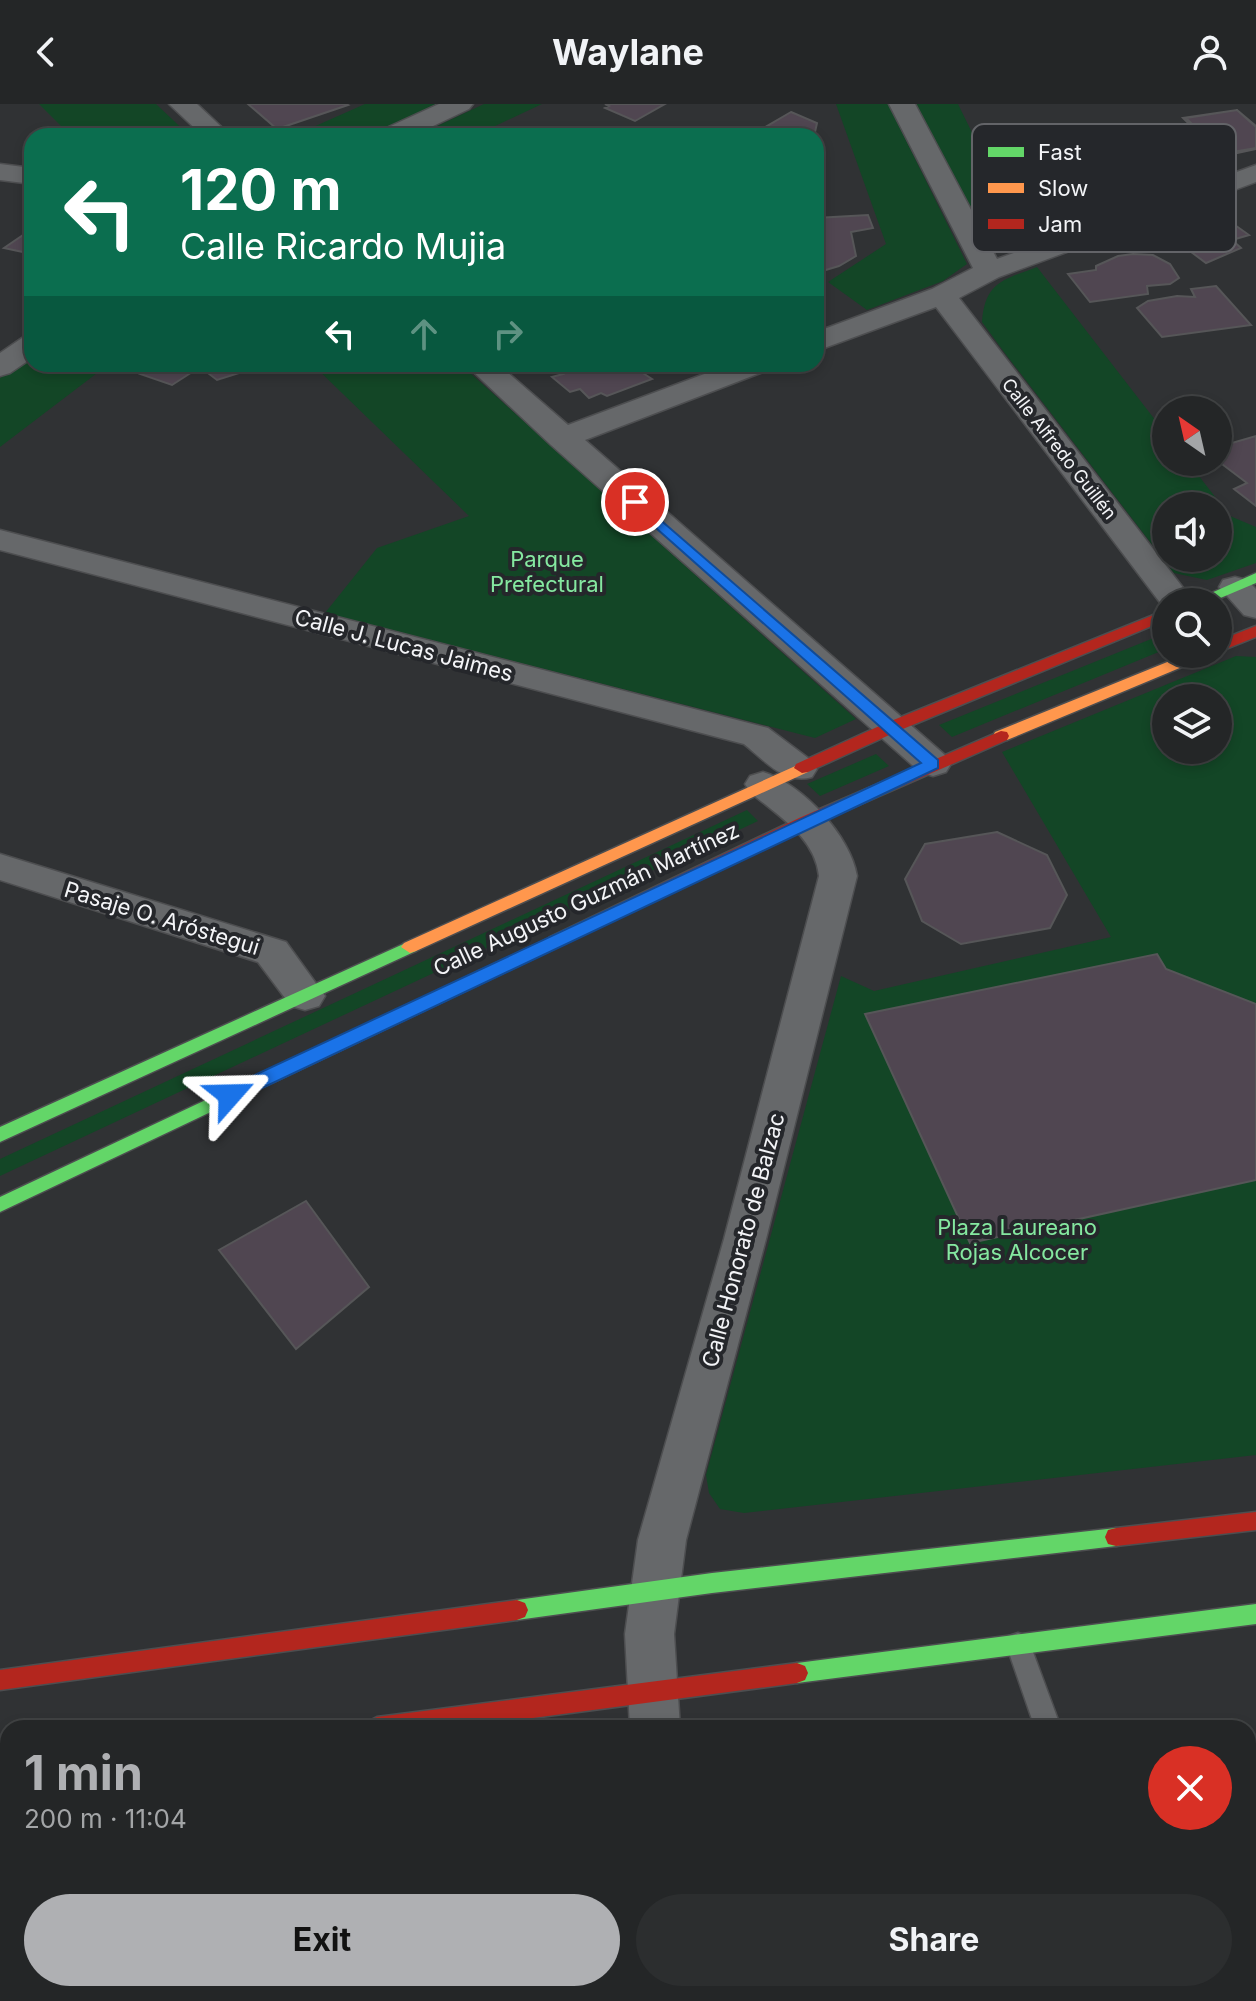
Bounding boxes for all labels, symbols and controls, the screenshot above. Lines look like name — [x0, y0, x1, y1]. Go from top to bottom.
icon: back — [24, 30, 68, 74]
text: Waylane — [552, 30, 704, 74]
icon: person — [1188, 30, 1232, 74]
legend — [972, 124, 1236, 252]
text: Fast — [1038, 139, 1082, 165]
text: 120 m — [180, 156, 342, 224]
icon: left — [48, 160, 152, 264]
text: Slow — [1038, 175, 1088, 201]
text: Jam — [1038, 211, 1082, 237]
text: Calle Ricardo Mujia — [180, 224, 506, 268]
icon: left — [318, 312, 362, 356]
icon: ahead — [402, 312, 446, 356]
icon: right — [486, 312, 530, 356]
street label: Calle Alfredo Guillén — [998, 374, 1121, 523]
north arrow — [1152, 396, 1232, 476]
map controls — [1152, 396, 1232, 764]
pin — [601, 468, 669, 536]
icon: arrive — [613, 480, 657, 524]
button: sound — [1152, 492, 1232, 572]
park label: Parque Prefectural — [490, 546, 604, 597]
button: search — [1152, 588, 1232, 668]
street label: Calle J. Lucas Jaimes — [292, 603, 516, 687]
button: layers — [1152, 684, 1232, 764]
street label: Calle Augusto Guzmán Martínez — [429, 817, 743, 981]
street label: Pasaje O. Aróstegui — [61, 876, 263, 960]
position arrow — [188, 1053, 272, 1137]
street label: Calle Honorato de Balzac — [696, 1110, 790, 1370]
park label: Plaza Laureano Rojas Alcocer — [937, 1214, 1097, 1265]
text: 1 min — [24, 1743, 143, 1802]
button: close — [1148, 1746, 1232, 1830]
text: 200 m · 11:04 — [24, 1803, 187, 1834]
button: Exit — [24, 1894, 620, 1986]
button: Share — [636, 1894, 1232, 1986]

